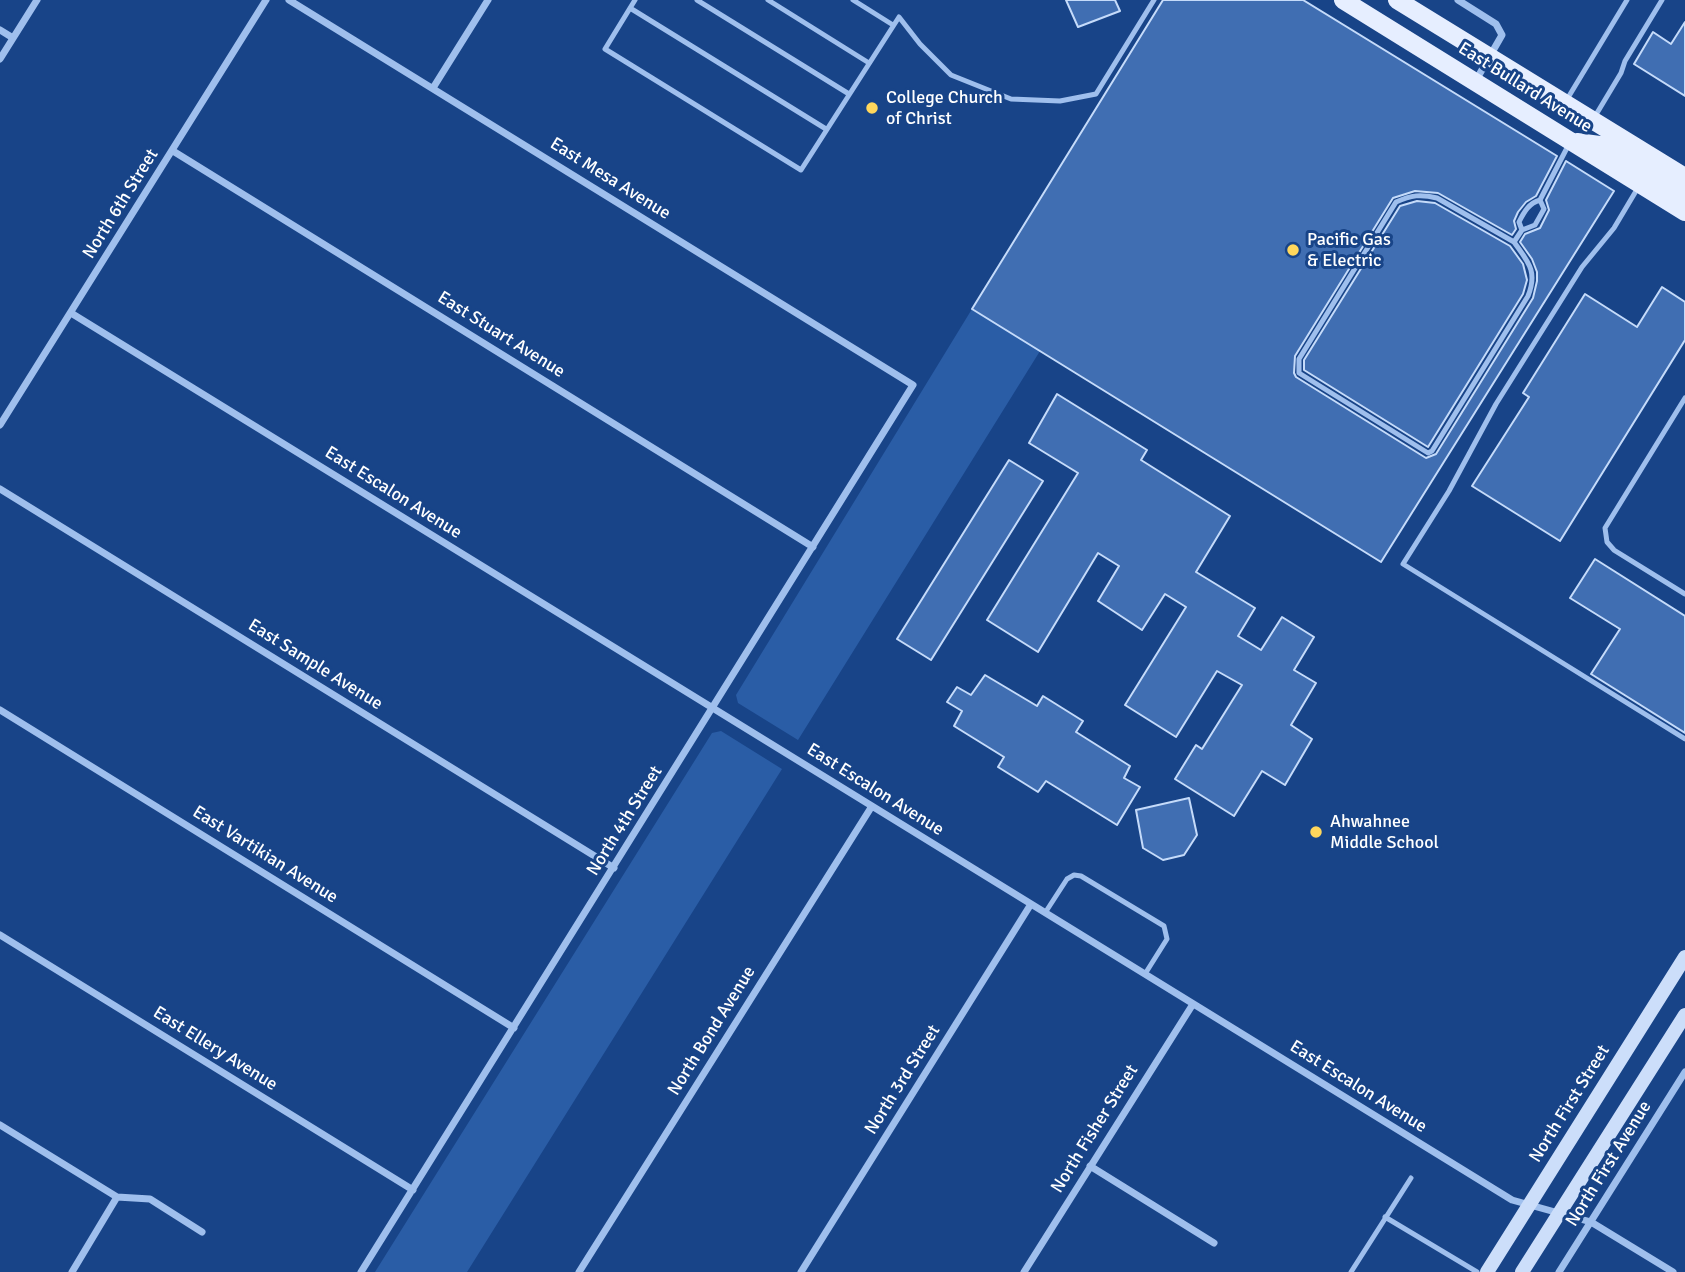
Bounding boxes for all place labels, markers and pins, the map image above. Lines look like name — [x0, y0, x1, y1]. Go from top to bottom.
place label: College Church of Christ — [886, 87, 1003, 130]
marker: College Church of Christ — [864, 100, 880, 116]
place label: Pacific Gas & Electric — [1307, 229, 1391, 272]
marker: Pacific Gas & Electric — [1285, 242, 1301, 258]
place label: Ahwahnee Middle School — [1330, 811, 1439, 854]
marker: Ahwahnee Middle School — [1308, 824, 1324, 840]

